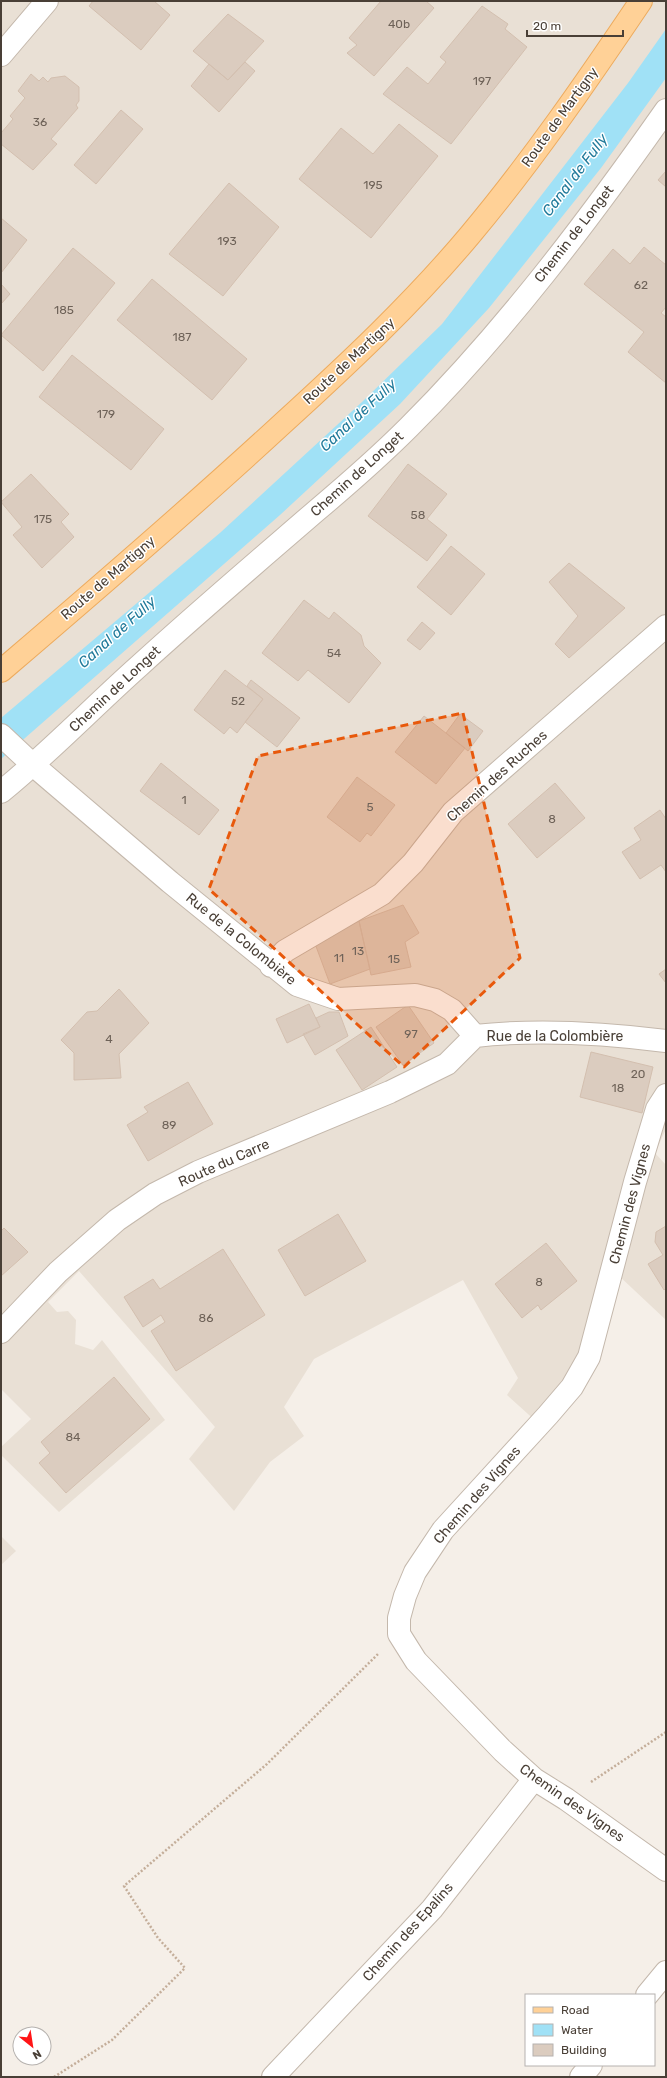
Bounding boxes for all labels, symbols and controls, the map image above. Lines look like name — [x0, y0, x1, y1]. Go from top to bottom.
scale bar — [527, 12, 623, 38]
house number: 40b — [388, 17, 410, 31]
text: 20 m — [533, 19, 561, 33]
street label: Route de Martigny — [518, 64, 602, 170]
house number: 197 — [473, 74, 491, 88]
house number: 36 — [33, 115, 47, 129]
water label: Canal de Fully — [538, 130, 612, 220]
house number: 195 — [363, 178, 383, 192]
street label: Chemin de Longet — [531, 181, 618, 286]
house number: 193 — [217, 234, 237, 248]
house number: 62 — [634, 278, 648, 292]
house number: 185 — [54, 303, 74, 317]
street label: Route de Martigny — [300, 314, 399, 408]
house number: 187 — [173, 330, 191, 344]
water label: Canal de Fully — [316, 374, 401, 455]
house number: 179 — [97, 407, 115, 421]
street label: Chemin de Longet — [307, 428, 407, 520]
house number: 58 — [411, 508, 425, 522]
house number: 175 — [34, 512, 52, 526]
street label: Route de Martigny — [57, 532, 159, 624]
water label: Canal de Fully — [74, 592, 160, 672]
street label: Chemin de Longet — [66, 642, 165, 736]
house number: 54 — [327, 646, 342, 660]
house number: 52 — [231, 694, 245, 708]
street label: Chemin des Ruches — [443, 727, 551, 825]
house number: 1 — [181, 793, 187, 807]
house number: 5 — [366, 800, 374, 814]
house number: 8 — [548, 812, 556, 826]
street label: Rue de la Colombière — [182, 889, 300, 989]
house number: 13 — [352, 944, 364, 958]
house number: 11 — [334, 951, 344, 965]
house number: 15 — [388, 952, 400, 966]
house number: 97 — [404, 1027, 418, 1041]
street label: Rue de la Colombière — [487, 1028, 624, 1045]
house number: 4 — [105, 1032, 113, 1046]
house number: 20 — [631, 1067, 645, 1081]
house number: 18 — [612, 1081, 624, 1095]
house number: 89 — [162, 1118, 176, 1132]
street label: Route du Carre — [176, 1135, 272, 1191]
street label: Chemin des Vignes — [606, 1142, 654, 1266]
house number: 8 — [535, 1275, 543, 1289]
house number: 86 — [199, 1311, 213, 1325]
house number: 84 — [65, 1430, 81, 1444]
street label: Chemin des Vignes — [430, 1443, 524, 1547]
street label: Chemin des Vignes — [516, 1760, 628, 1846]
street label: Chemin des Epalins — [359, 1879, 457, 1985]
legend — [525, 1994, 655, 2066]
text: Road — [561, 2003, 589, 2017]
text: Water — [561, 2023, 593, 2037]
north arrow — [12, 2026, 52, 2066]
text: Building — [561, 2043, 607, 2057]
text: N — [30, 2047, 43, 2062]

